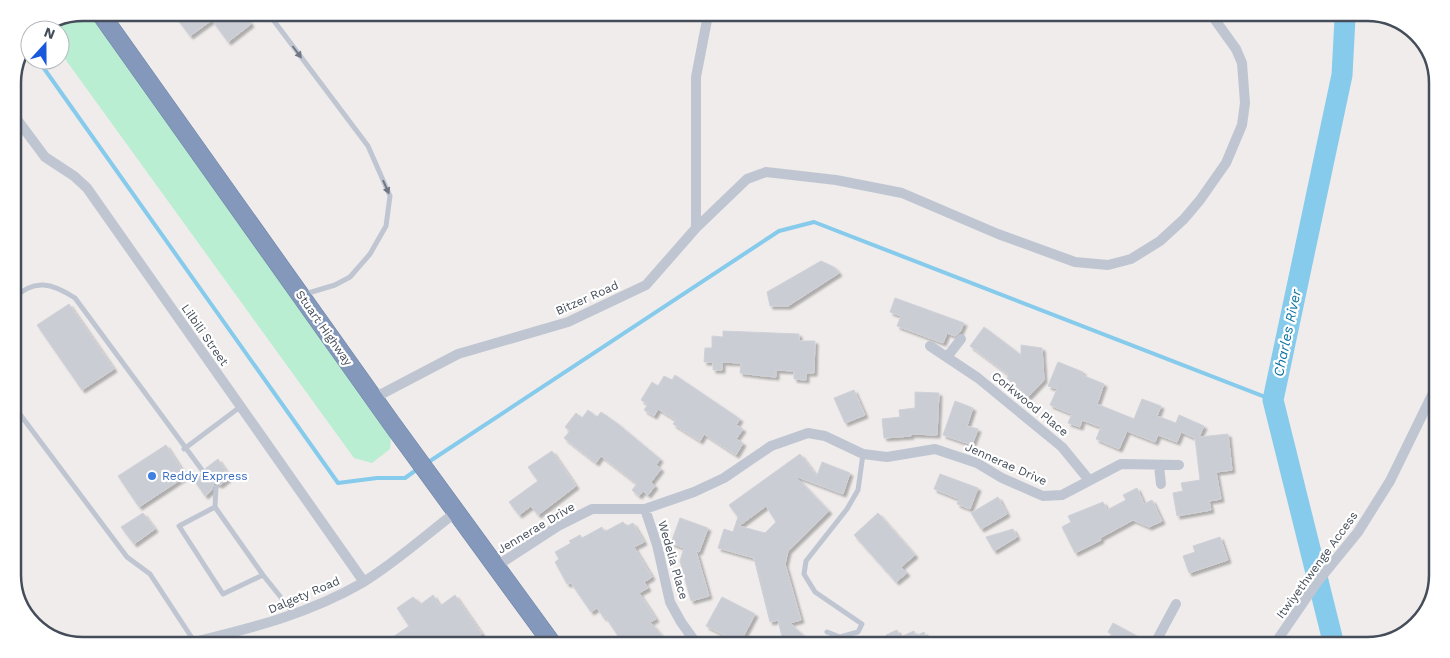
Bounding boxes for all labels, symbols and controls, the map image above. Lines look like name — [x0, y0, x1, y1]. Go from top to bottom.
north arrow — [20, 20, 70, 70]
text: N — [42, 24, 57, 42]
one-way arrow — [292, 45, 302, 59]
one-way arrow — [383, 180, 391, 194]
street label: Bitzer Road — [553, 278, 621, 318]
water label: Charles River — [1270, 287, 1304, 378]
street label: Stuart Highway — [293, 288, 356, 369]
street label: Lilbili Street — [179, 302, 231, 368]
street label: Corkwood Place — [989, 369, 1071, 439]
street label: Jennerae Drive — [963, 440, 1049, 488]
place label: Reddy Express — [162, 469, 248, 483]
marker: Reddy Express — [146, 470, 158, 482]
street label: Jennerae Drive — [495, 499, 577, 557]
street label: Itwiyethwenge Access — [1273, 509, 1361, 621]
street label: Wedelia Place — [655, 519, 691, 601]
street label: Dalgety Road — [266, 574, 342, 616]

